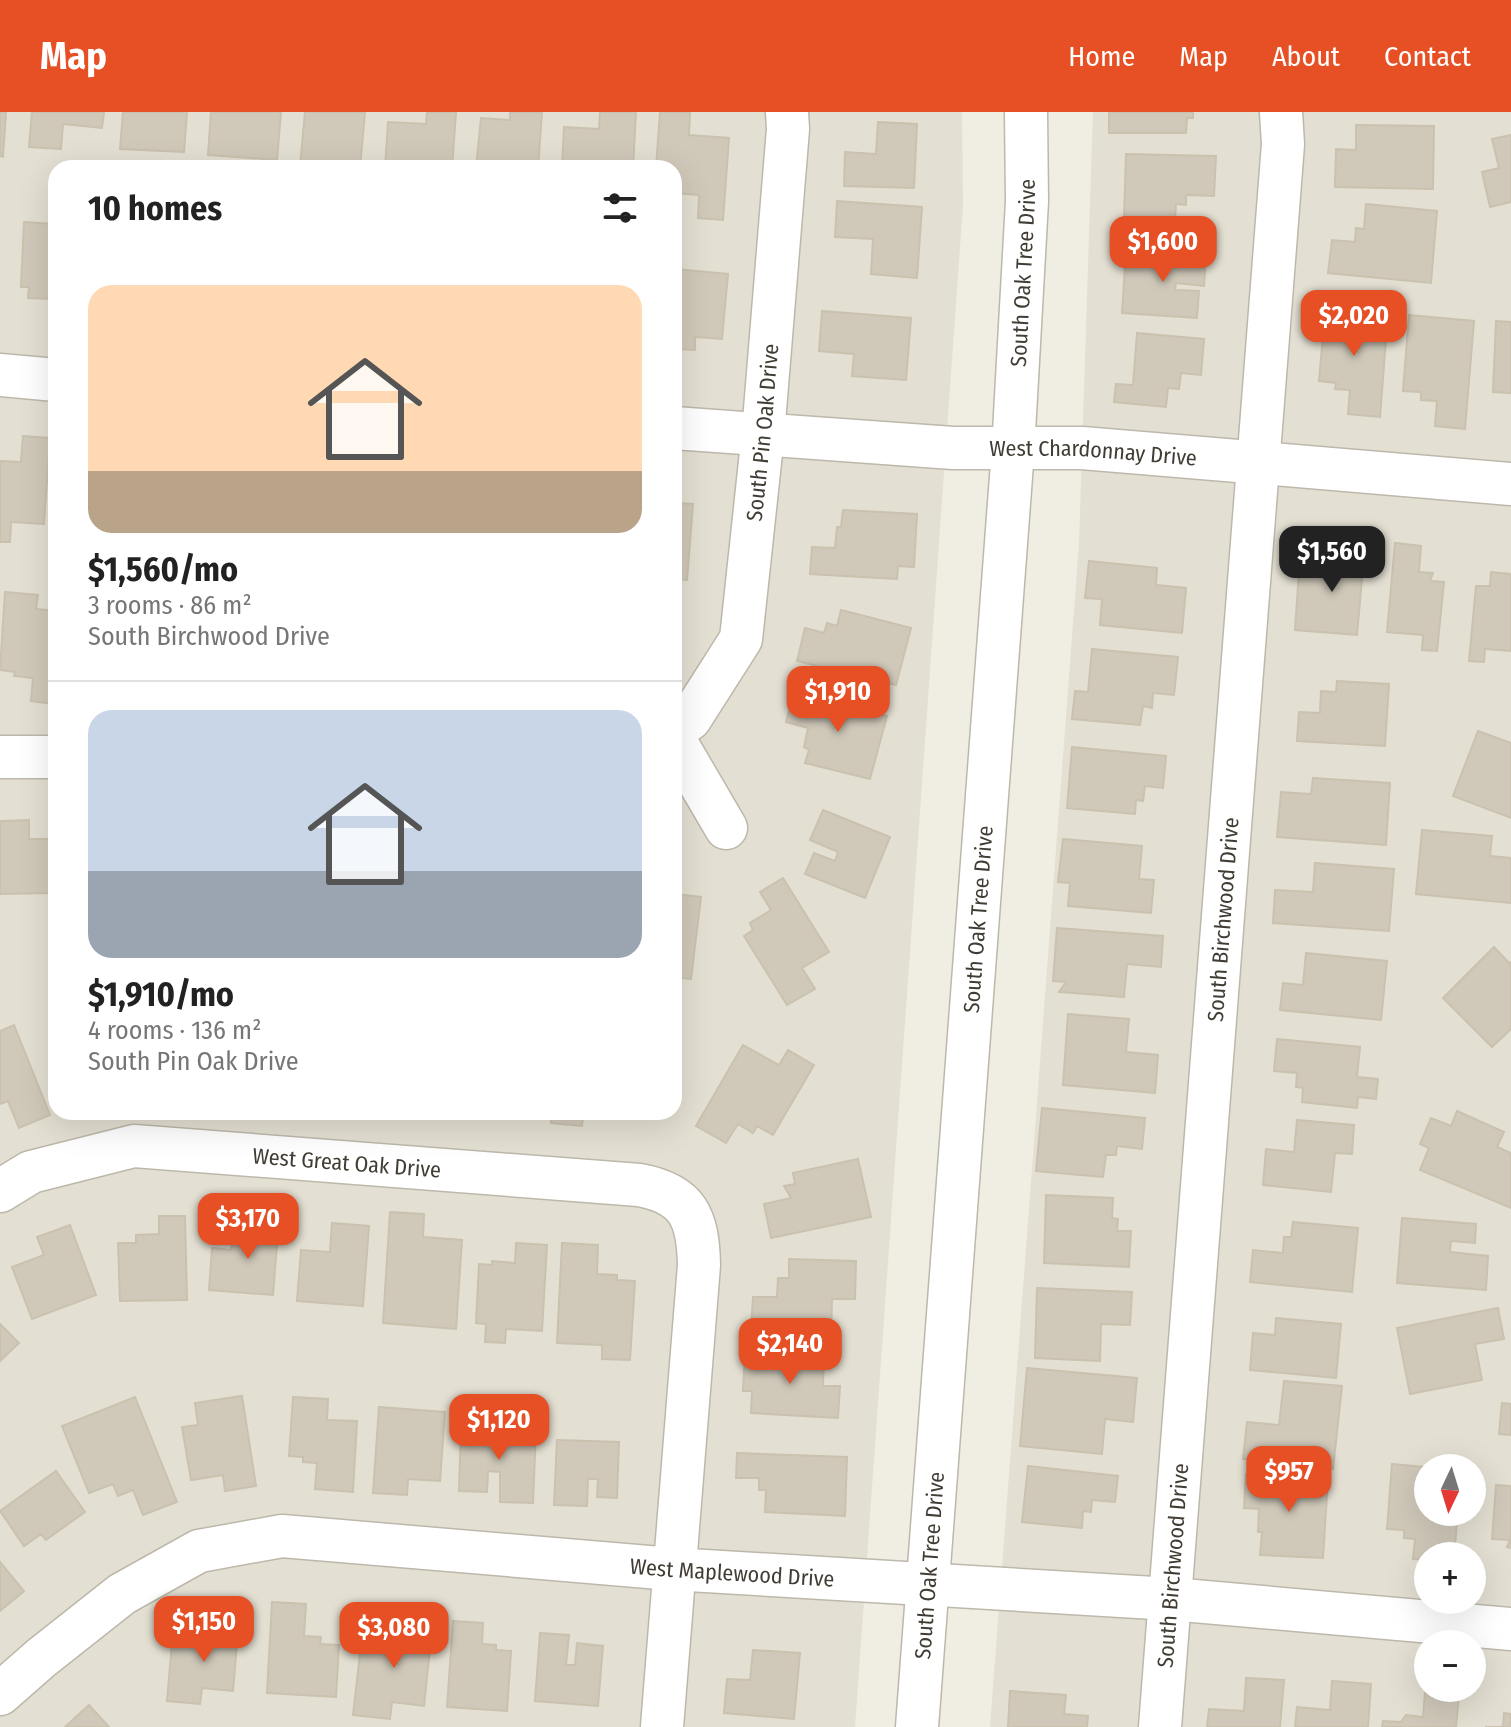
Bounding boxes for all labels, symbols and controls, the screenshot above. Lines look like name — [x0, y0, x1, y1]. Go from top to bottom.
text: Map — [40, 33, 107, 79]
text: Home — [1068, 40, 1135, 73]
text: Map — [1179, 40, 1228, 73]
text: About — [1272, 40, 1340, 73]
text: Contact — [1384, 40, 1471, 73]
street label: South Oak Tree Drive — [1004, 179, 1041, 367]
icon: filters — [598, 186, 642, 230]
text: 10 homes — [88, 188, 222, 229]
pin: $1,600 — [1098, 216, 1228, 284]
text: $1,600 — [1128, 226, 1198, 257]
pin: $2,020 — [1289, 290, 1419, 358]
text: $2,020 — [1319, 300, 1389, 331]
icon: home — [293, 337, 437, 481]
street label: South Pin Oak Drive — [740, 343, 784, 523]
street label: West Chardonnay Drive — [989, 434, 1198, 471]
pin: $1,560 — [1267, 526, 1397, 594]
text: $1,560 — [1297, 536, 1367, 567]
text: $1,560/mo — [88, 549, 238, 590]
text: 3 rooms · 86 m² — [88, 590, 252, 621]
text: South Birchwood Drive — [88, 621, 330, 652]
pin: $1,910 — [773, 666, 903, 734]
text: $1,910 — [805, 676, 871, 707]
icon: home — [293, 762, 437, 906]
street label: South Birchwood Drive — [1201, 816, 1244, 1023]
street label: South Oak Tree Drive — [957, 825, 998, 1014]
text: $1,910/mo — [88, 974, 234, 1015]
text: 4 rooms · 136 m² — [88, 1015, 261, 1046]
text: South Pin Oak Drive — [88, 1046, 299, 1077]
street label: West Great Oak Drive — [252, 1142, 442, 1183]
pin: $3,170 — [183, 1193, 313, 1261]
text: $3,170 — [216, 1203, 280, 1234]
pin: $2,140 — [725, 1318, 855, 1386]
text: $2,140 — [757, 1328, 823, 1359]
pin: $1,120 — [434, 1394, 564, 1462]
text: $1,120 — [467, 1404, 531, 1435]
pin: $957 — [1242, 1446, 1336, 1514]
north arrow — [1414, 1454, 1486, 1526]
map controls — [1414, 1454, 1486, 1702]
text: $957 — [1264, 1456, 1314, 1487]
street label: South Birchwood Drive — [1151, 1462, 1194, 1669]
street label: South Oak Tree Drive — [909, 1471, 950, 1660]
button: + — [1414, 1542, 1486, 1614]
street label: West Maplewood Drive — [629, 1552, 835, 1592]
pin: $1,150 — [139, 1596, 269, 1664]
pin: $3,080 — [329, 1602, 459, 1670]
text: $1,150 — [172, 1606, 236, 1637]
text: $3,080 — [358, 1612, 430, 1643]
button: − — [1414, 1630, 1486, 1702]

